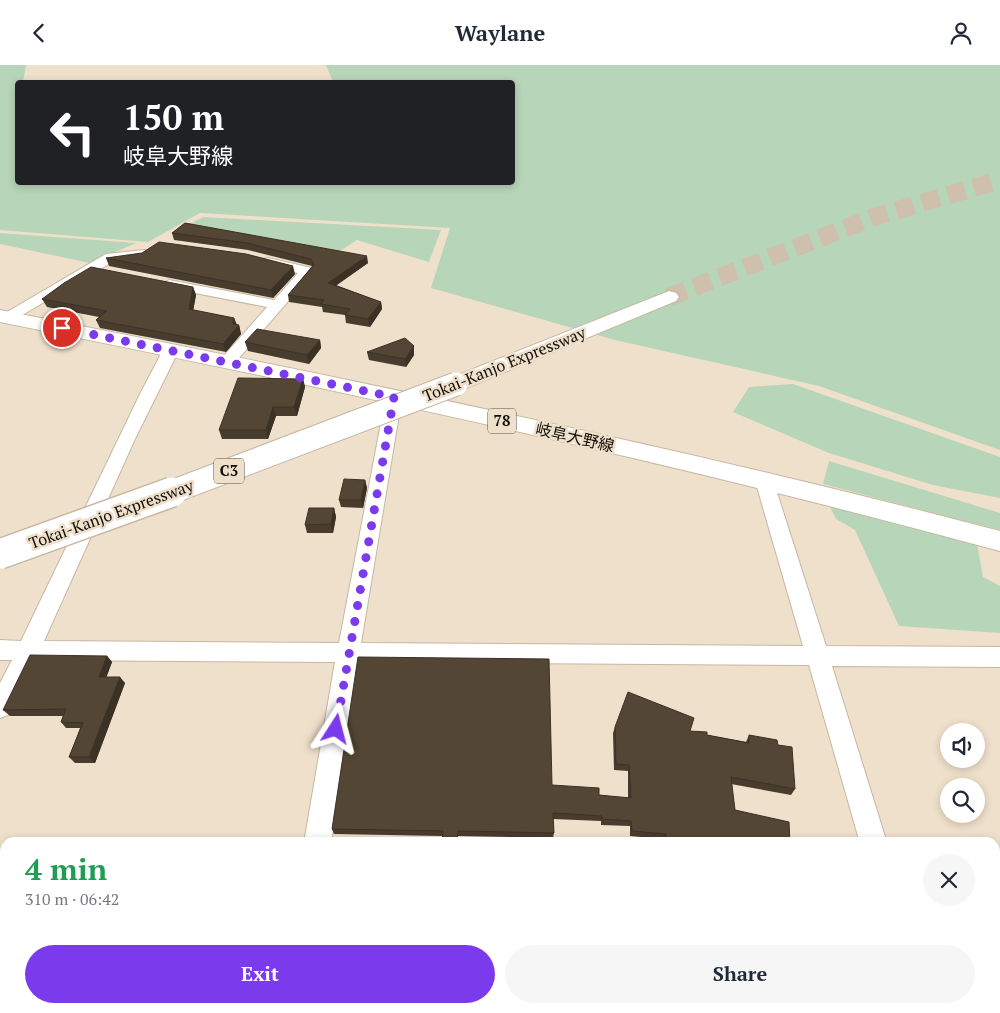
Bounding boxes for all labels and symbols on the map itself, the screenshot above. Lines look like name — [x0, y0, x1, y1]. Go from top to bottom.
pin — [41, 307, 83, 349]
street label: Tokai-Kanjo Expressway — [419, 321, 589, 407]
road number: 78 — [488, 409, 516, 433]
street label: 岐阜大野線 — [534, 417, 616, 457]
road number: C3 — [214, 459, 244, 483]
street label: Tokai-Kanjo Expressway — [26, 474, 197, 554]
position arrow — [309, 702, 361, 754]

